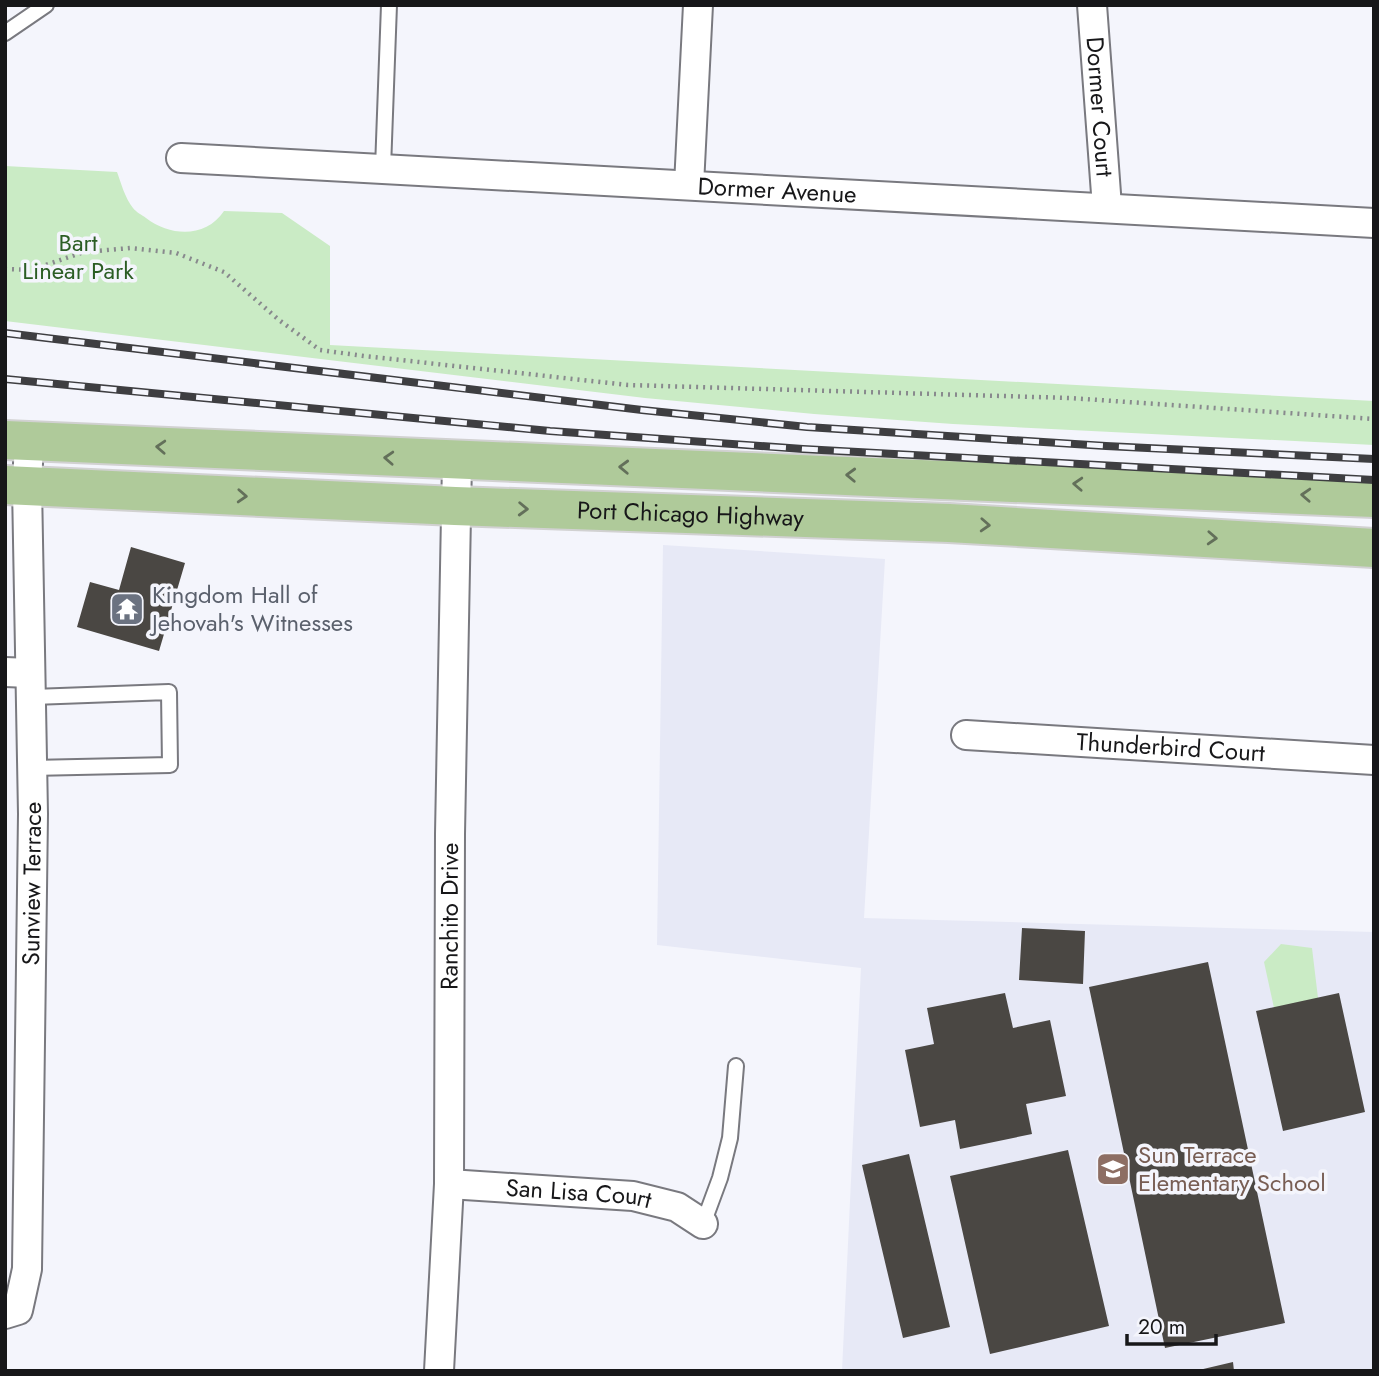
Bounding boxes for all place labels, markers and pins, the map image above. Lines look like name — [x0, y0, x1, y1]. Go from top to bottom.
place label: Kingdom Hall of Jehovah's Witnesses — [149, 577, 353, 640]
temple icon: Kingdom Hall of Jehovah's Witnesses — [108, 590, 146, 628]
place label: Sun Terrace Elementary School — [1138, 1137, 1326, 1200]
school or university icon: Sun Terrace Elementary School — [1094, 1150, 1132, 1188]

